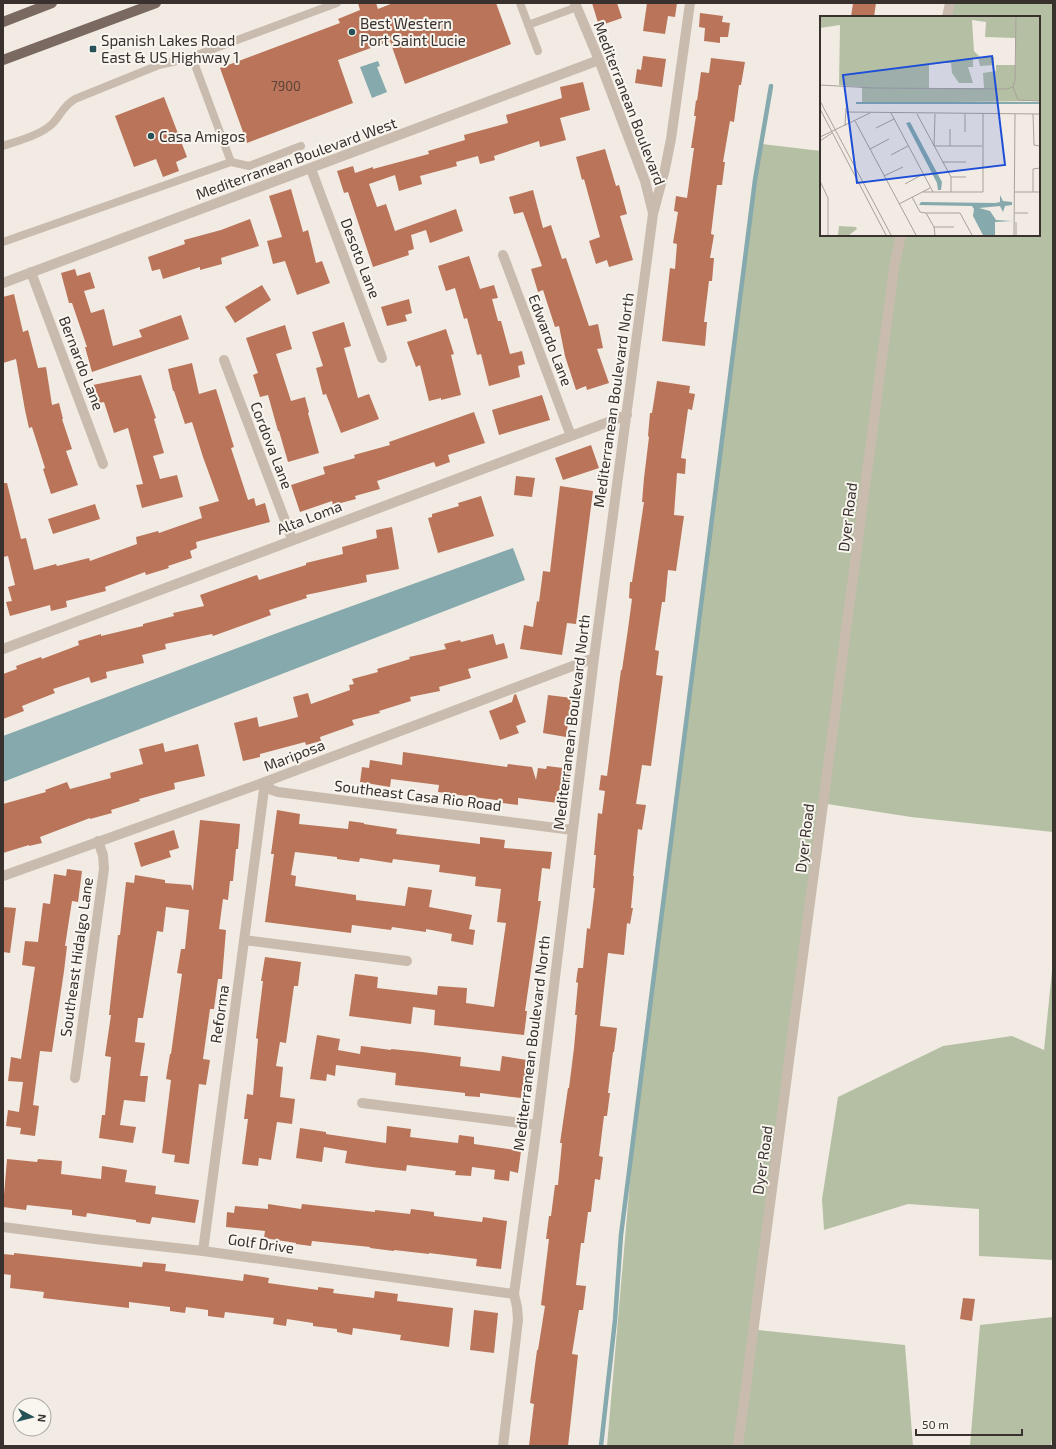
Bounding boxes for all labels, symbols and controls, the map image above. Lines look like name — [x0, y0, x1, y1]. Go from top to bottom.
place label: Best Western Port Saint Lucie — [360, 14, 466, 49]
inset map — [820, 16, 1040, 236]
street label: Mediterranean Boulevard — [590, 19, 670, 187]
marker: Best Western Port Saint Lucie — [347, 27, 357, 37]
place label: Spanish Lakes Road East & US Highway 1 — [101, 31, 239, 66]
marker: Spanish Lakes Road East & US Highway 1 — [88, 44, 98, 54]
house number: 7900 — [271, 78, 301, 94]
street label: Mediterranean Boulevard West — [193, 113, 399, 203]
place label: Casa Amigos — [159, 127, 245, 145]
marker: Casa Amigos — [146, 131, 156, 141]
street label: Desoto Lane — [337, 215, 385, 301]
street label: Mediterranean Boulevard North — [589, 291, 637, 509]
street label: Edwardo Lane — [525, 292, 577, 388]
street label: Bernardo Lane — [56, 313, 108, 413]
street label: Cordova Lane — [247, 399, 297, 491]
street label: Dyer Road — [834, 481, 860, 553]
street label: Alta Loma — [274, 496, 344, 538]
street label: Mediterranean Boulevard North — [549, 613, 593, 831]
street label: Mariposa — [261, 735, 327, 775]
street label: Southeast Casa Rio Road — [333, 776, 503, 814]
street label: Dyer Road — [791, 802, 817, 874]
street label: Southeast Hidalgo Lane — [56, 876, 96, 1038]
street label: Mediterranean Boulevard North — [509, 934, 553, 1152]
street label: Reforma — [206, 984, 232, 1044]
street label: Dyer Road — [748, 1124, 776, 1196]
street label: Golf Drive — [227, 1229, 295, 1257]
north arrow — [12, 1397, 52, 1437]
scale bar — [916, 1411, 1022, 1437]
text: N — [35, 1414, 49, 1423]
text: 50 m — [922, 1417, 949, 1431]

